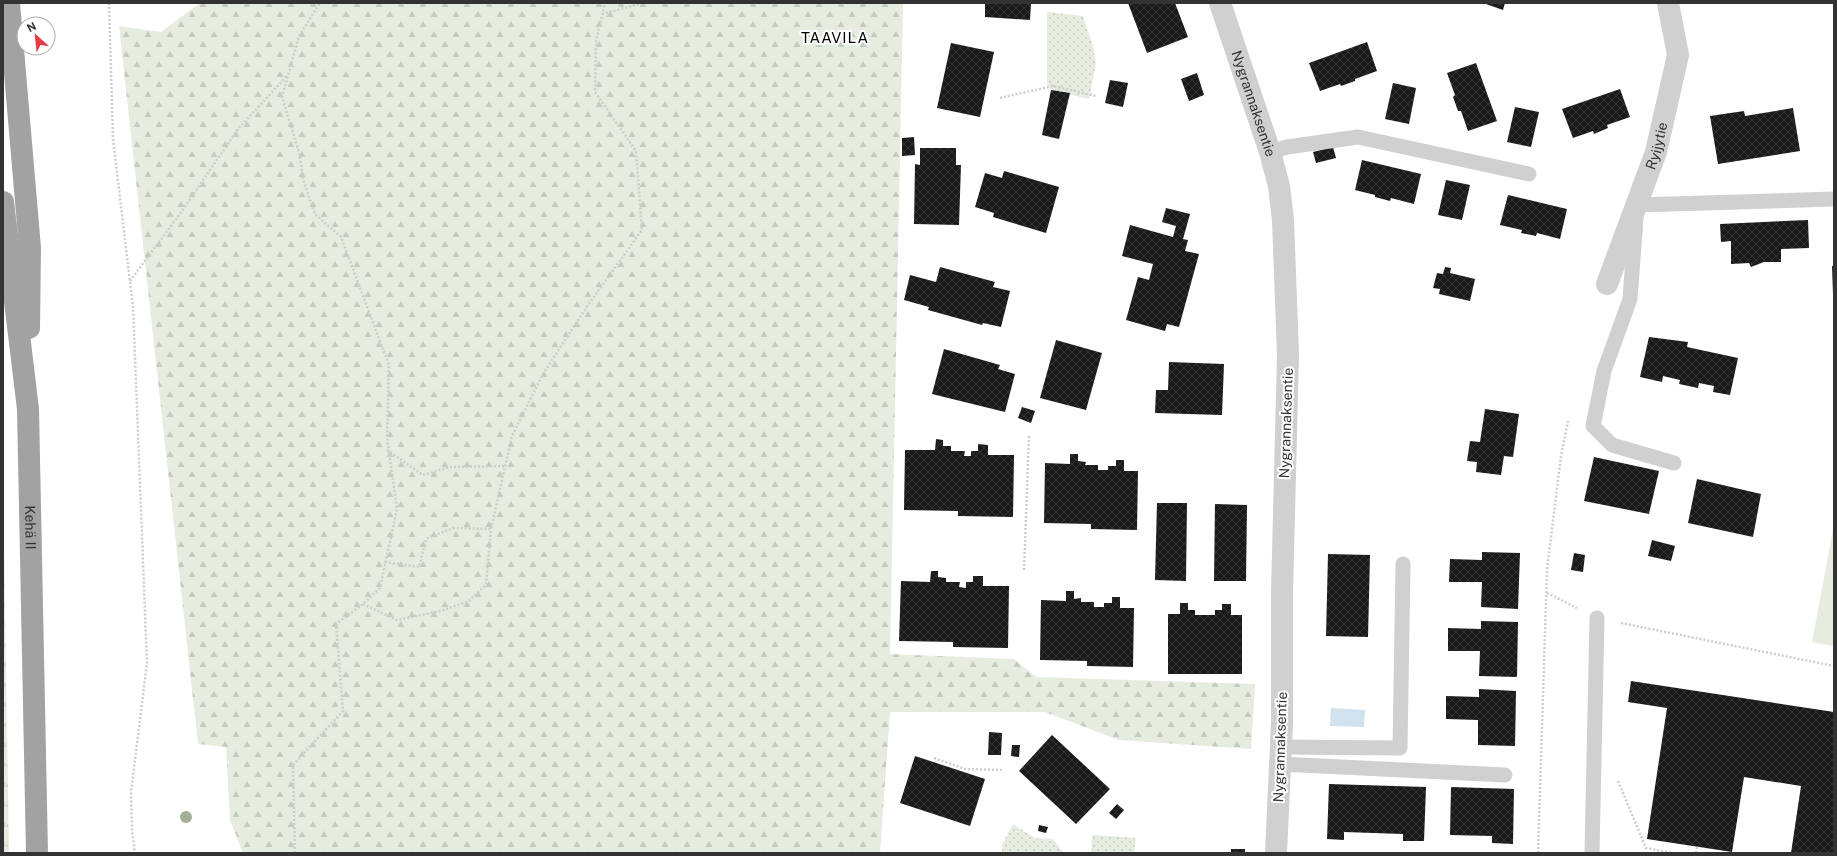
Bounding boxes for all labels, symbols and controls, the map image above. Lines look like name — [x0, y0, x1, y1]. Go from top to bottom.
north arrow — [16, 16, 56, 56]
text: N — [25, 20, 38, 34]
district label: TAAVILA — [801, 29, 869, 46]
street label: Nygrannaksentie — [1229, 48, 1279, 158]
street label: Ryijytie — [1642, 120, 1671, 172]
street label: Nygrannaksentie — [1276, 367, 1296, 479]
street label: Kehä II — [22, 505, 39, 550]
street label: Nygrannaksentie — [1270, 691, 1290, 803]

